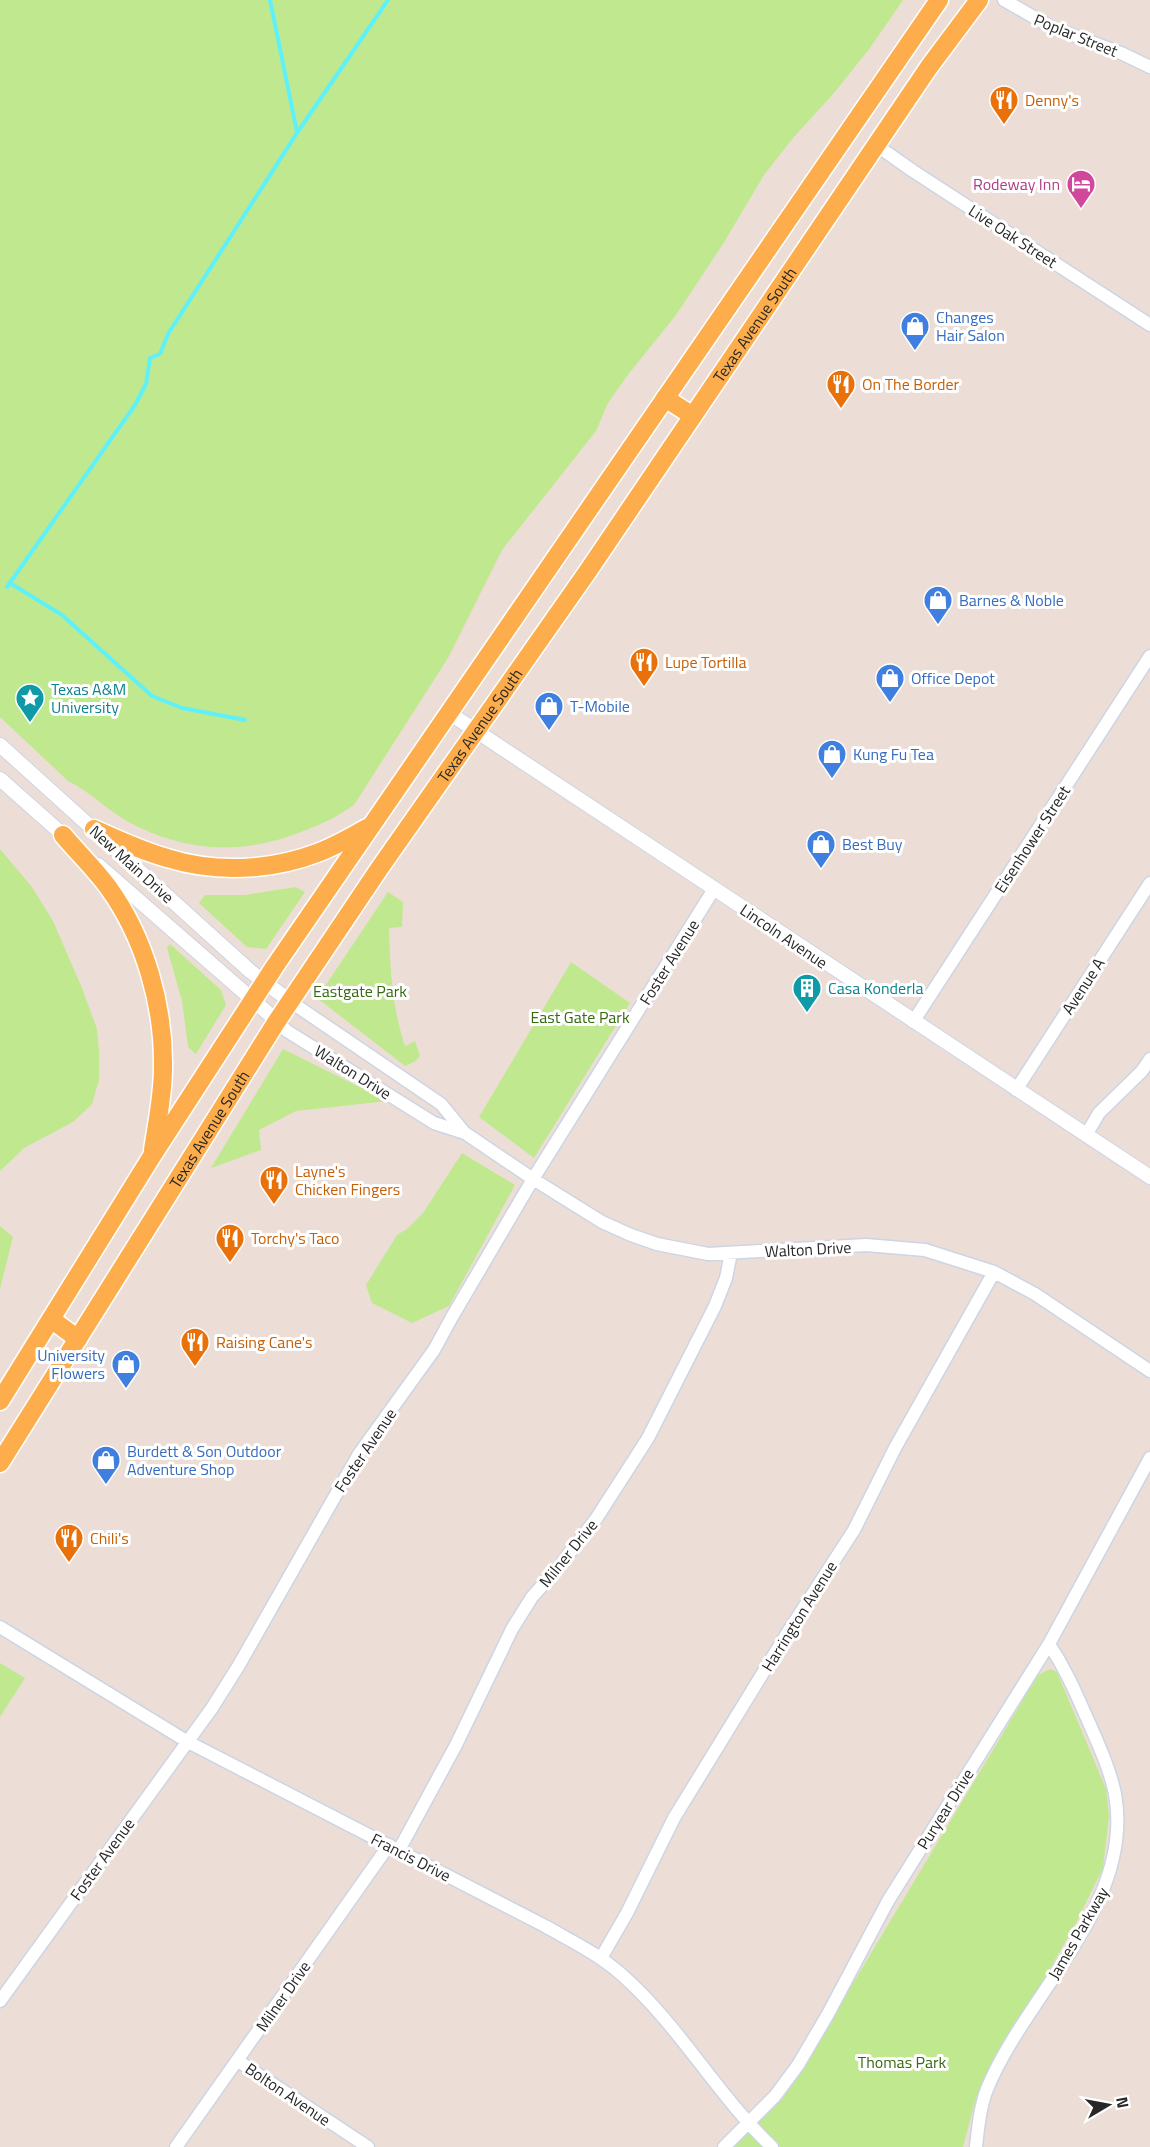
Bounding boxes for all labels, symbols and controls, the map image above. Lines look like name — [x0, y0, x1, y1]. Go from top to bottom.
street label: Poplar Street — [1031, 7, 1122, 63]
restaurant icon: Denny's — [988, 84, 1020, 126]
place label: Denny's — [1025, 88, 1079, 112]
hotel icon: Rodeway Inn — [1065, 168, 1097, 210]
place label: Rodeway Inn — [973, 172, 1060, 196]
street label: Live Oak Street — [964, 198, 1062, 274]
street label: Texas Avenue South — [707, 262, 802, 387]
place label: Changes Hair Salon — [936, 305, 1005, 347]
shop icon: Changes Hair Salon — [899, 310, 931, 352]
restaurant icon: On The Border — [825, 368, 857, 410]
place label: On The Border — [862, 372, 959, 396]
shop icon: Barnes & Noble — [922, 584, 954, 626]
place label: Barnes & Noble — [959, 588, 1064, 612]
restaurant icon: Lupe Tortilla — [628, 646, 660, 688]
place label: Lupe Tortilla — [665, 650, 747, 674]
shop icon: Office Depot — [874, 662, 906, 704]
street label: Texas Avenue South — [431, 663, 528, 787]
place label: Office Depot — [911, 666, 995, 690]
place label: Texas A&M University — [51, 677, 126, 719]
place icon: Texas A&M University — [14, 682, 46, 724]
shop icon: T-Mobile — [533, 690, 565, 732]
place label: T-Mobile — [570, 694, 630, 718]
shop icon: Kung Fu Tea — [816, 738, 848, 780]
place label: Kung Fu Tea — [853, 742, 934, 766]
street label: Eisenhower Street — [988, 780, 1076, 898]
street label: New Main Drive — [84, 819, 180, 909]
shop icon: Best Buy — [805, 828, 837, 870]
place label: Best Buy — [842, 832, 903, 856]
street label: Lincoln Avenue — [735, 898, 833, 974]
street label: Foster Avenue — [633, 915, 705, 1009]
street label: Avenue A — [1056, 953, 1110, 1019]
building icon: Casa Konderla — [791, 972, 823, 1014]
place label: Casa Konderla — [828, 976, 923, 1000]
park label: Eastgate Park — [313, 979, 407, 1003]
park label: East Gate Park — [530, 1005, 630, 1029]
street label: Walton Drive — [310, 1039, 396, 1105]
street label: Texas Avenue South — [163, 1066, 255, 1193]
place label: Layne's Chicken Fingers — [295, 1159, 400, 1201]
restaurant icon: Layne's Chicken Fingers — [258, 1164, 290, 1206]
restaurant icon: Torchy's Taco — [214, 1222, 246, 1264]
place label: Torchy's Taco — [251, 1226, 340, 1250]
street label: Walton Drive — [764, 1235, 852, 1263]
restaurant icon: Raising Cane's — [179, 1326, 211, 1368]
place label: Raising Cane's — [216, 1330, 313, 1354]
place label: University Flowers — [37, 1343, 105, 1385]
shop icon: University Flowers — [110, 1348, 142, 1390]
street label: Foster Avenue — [328, 1403, 402, 1497]
place label: Burdett & Son Outdoor Adventure Shop — [127, 1439, 282, 1481]
shop icon: Burdett & Son Outdoor Adventure Shop — [90, 1444, 122, 1486]
street label: Milner Drive — [533, 1514, 603, 1592]
restaurant icon: Chili's — [53, 1522, 85, 1564]
place label: Chili's — [90, 1526, 129, 1550]
street label: Harrington Avenue — [755, 1556, 843, 1676]
street label: Puryear Drive — [911, 1764, 979, 1854]
street label: Foster Avenue — [64, 1813, 140, 1905]
street label: Francis Drive — [367, 1827, 455, 1887]
street label: James Parkway — [1042, 1882, 1114, 1984]
street label: Milner Drive — [250, 1956, 316, 2036]
park label: Thomas Park — [858, 2050, 947, 2074]
street label: Bolton Avenue — [241, 2057, 335, 2131]
north arrow — [1078, 2075, 1138, 2135]
text: N — [1110, 2095, 1136, 2110]

